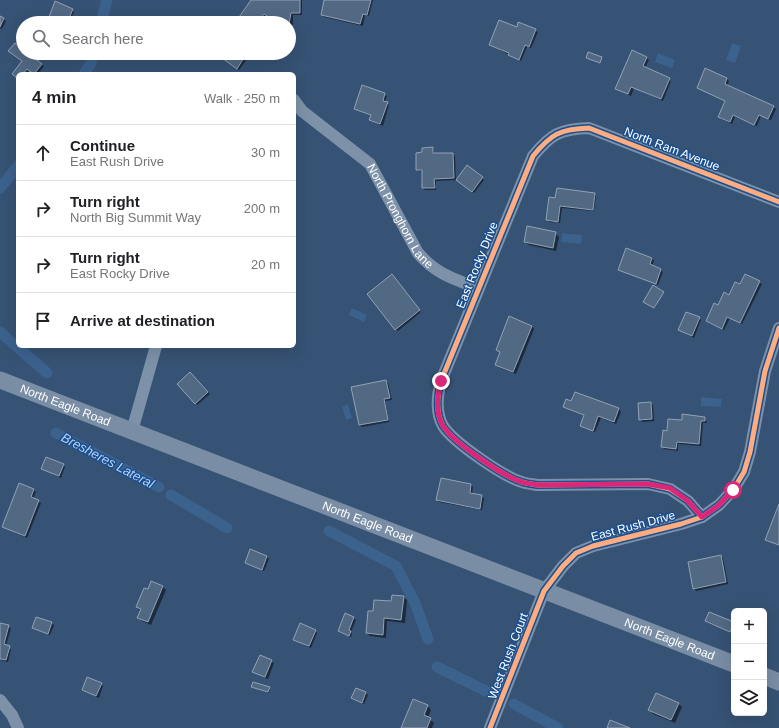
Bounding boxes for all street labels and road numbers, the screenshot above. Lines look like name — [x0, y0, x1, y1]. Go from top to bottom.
street label: North Ram Avenue — [622, 124, 722, 174]
street label: North Pronghorn Lane — [364, 161, 436, 272]
street label: East Rocky Drive — [453, 219, 501, 310]
street label: North Eagle Road — [18, 381, 112, 429]
street label: North Eagle Road — [320, 498, 415, 546]
street label: East Rush Drive — [589, 508, 677, 544]
street label: West Rush Court — [485, 610, 531, 701]
street label: North Eagle Road — [623, 615, 717, 663]

